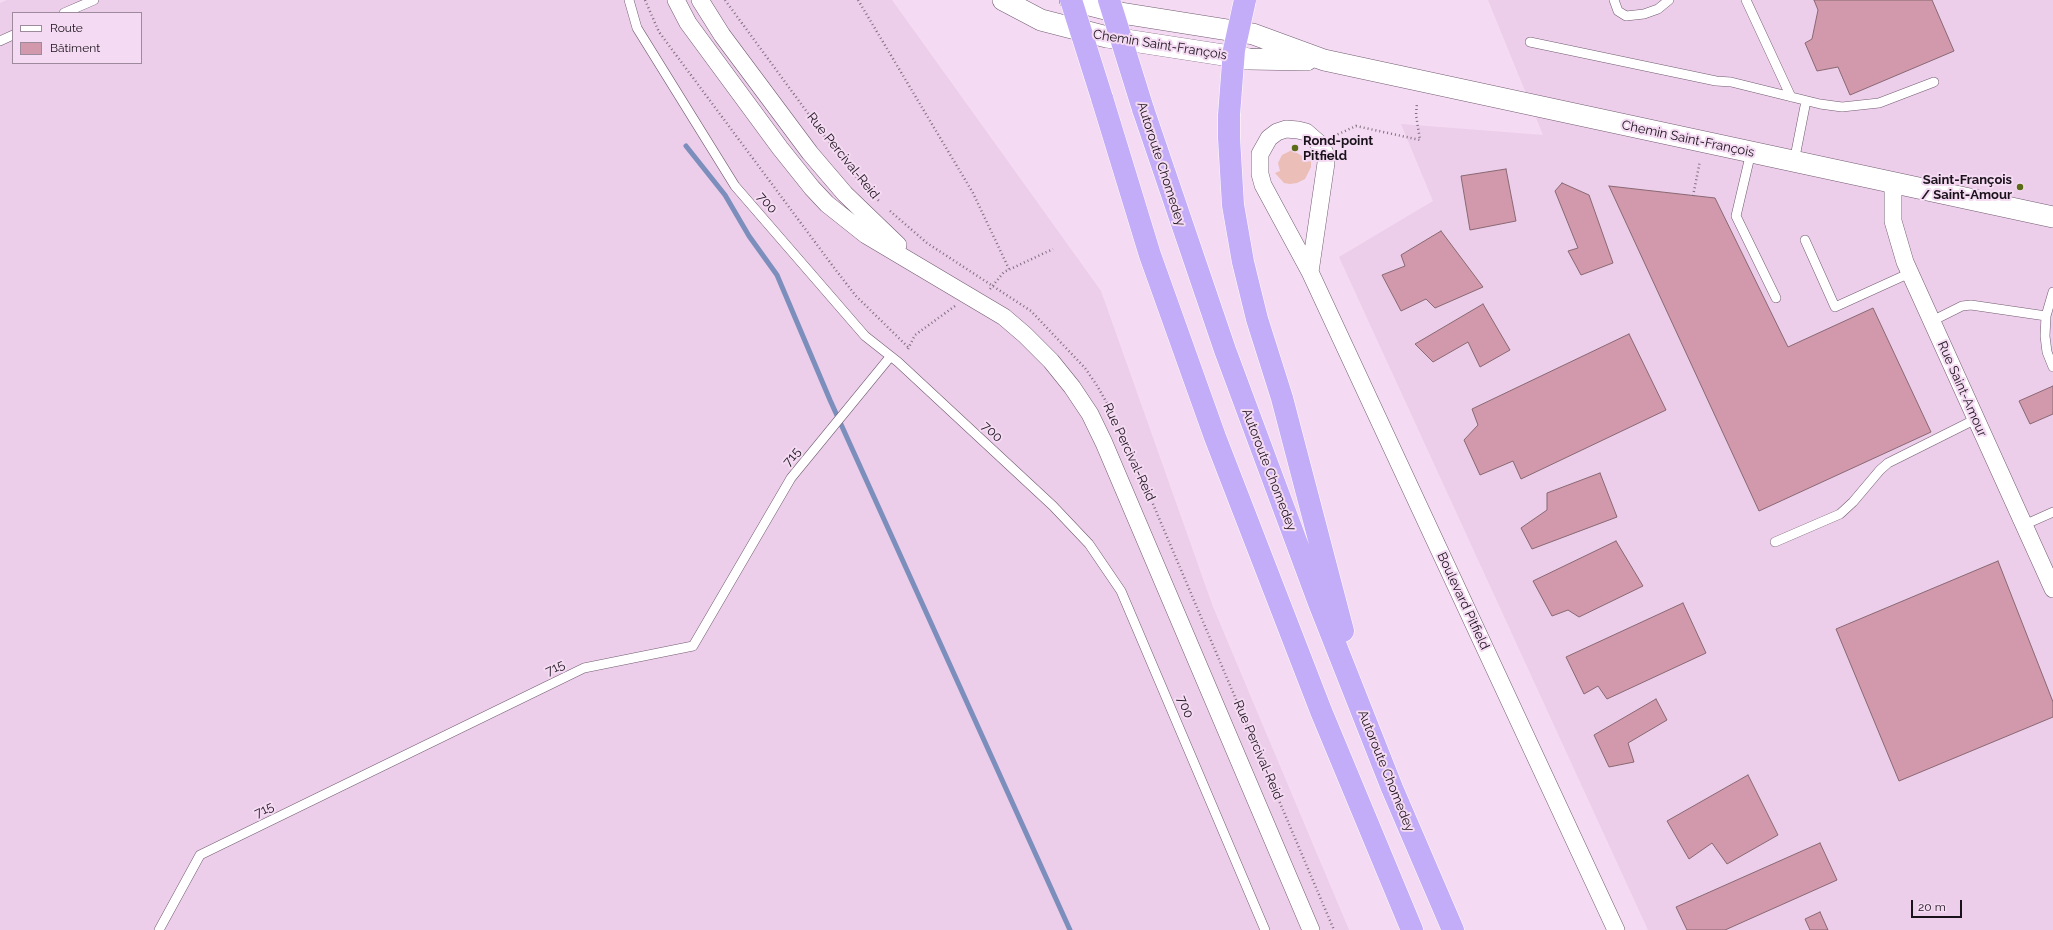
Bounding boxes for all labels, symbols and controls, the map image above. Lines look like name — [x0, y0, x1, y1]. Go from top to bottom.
legend — [12, 12, 142, 64]
text: Route — [50, 21, 83, 35]
street label: Chemin Saint-François — [1092, 27, 1228, 63]
text: Bâtiment — [50, 41, 100, 55]
street label: Autoroute Chomedey — [1134, 100, 1188, 228]
street label: Rue Percival-Reid — [803, 110, 883, 202]
street label: Chemin Saint-François — [1620, 117, 1756, 161]
place label: Rond-point Pitfield — [1303, 133, 1373, 164]
marker: Rond-point Pitfield — [1290, 143, 1300, 153]
place label: Saint-François / Saint-Amour — [1921, 172, 2012, 203]
marker: Saint-François / Saint-Amour — [2015, 182, 2025, 192]
street label: 700 — [754, 189, 780, 217]
street label: Rue Saint-Amour — [1934, 339, 1990, 439]
street label: Rue Percival-Reid — [1099, 400, 1159, 504]
street label: Autoroute Chomedey — [1238, 407, 1300, 533]
street label: 700 — [978, 419, 1006, 445]
street label: 715 — [780, 444, 804, 470]
street label: Boulevard Pitfield — [1434, 550, 1492, 652]
street label: 715 — [543, 657, 567, 679]
street label: 700 — [1173, 693, 1197, 721]
street label: Rue Percival-Reid — [1230, 698, 1286, 802]
street label: Autoroute Chomedey — [1354, 708, 1418, 834]
street label: 715 — [252, 799, 276, 821]
scale bar — [1913, 892, 1964, 918]
text: 20 m — [1918, 900, 1946, 914]

